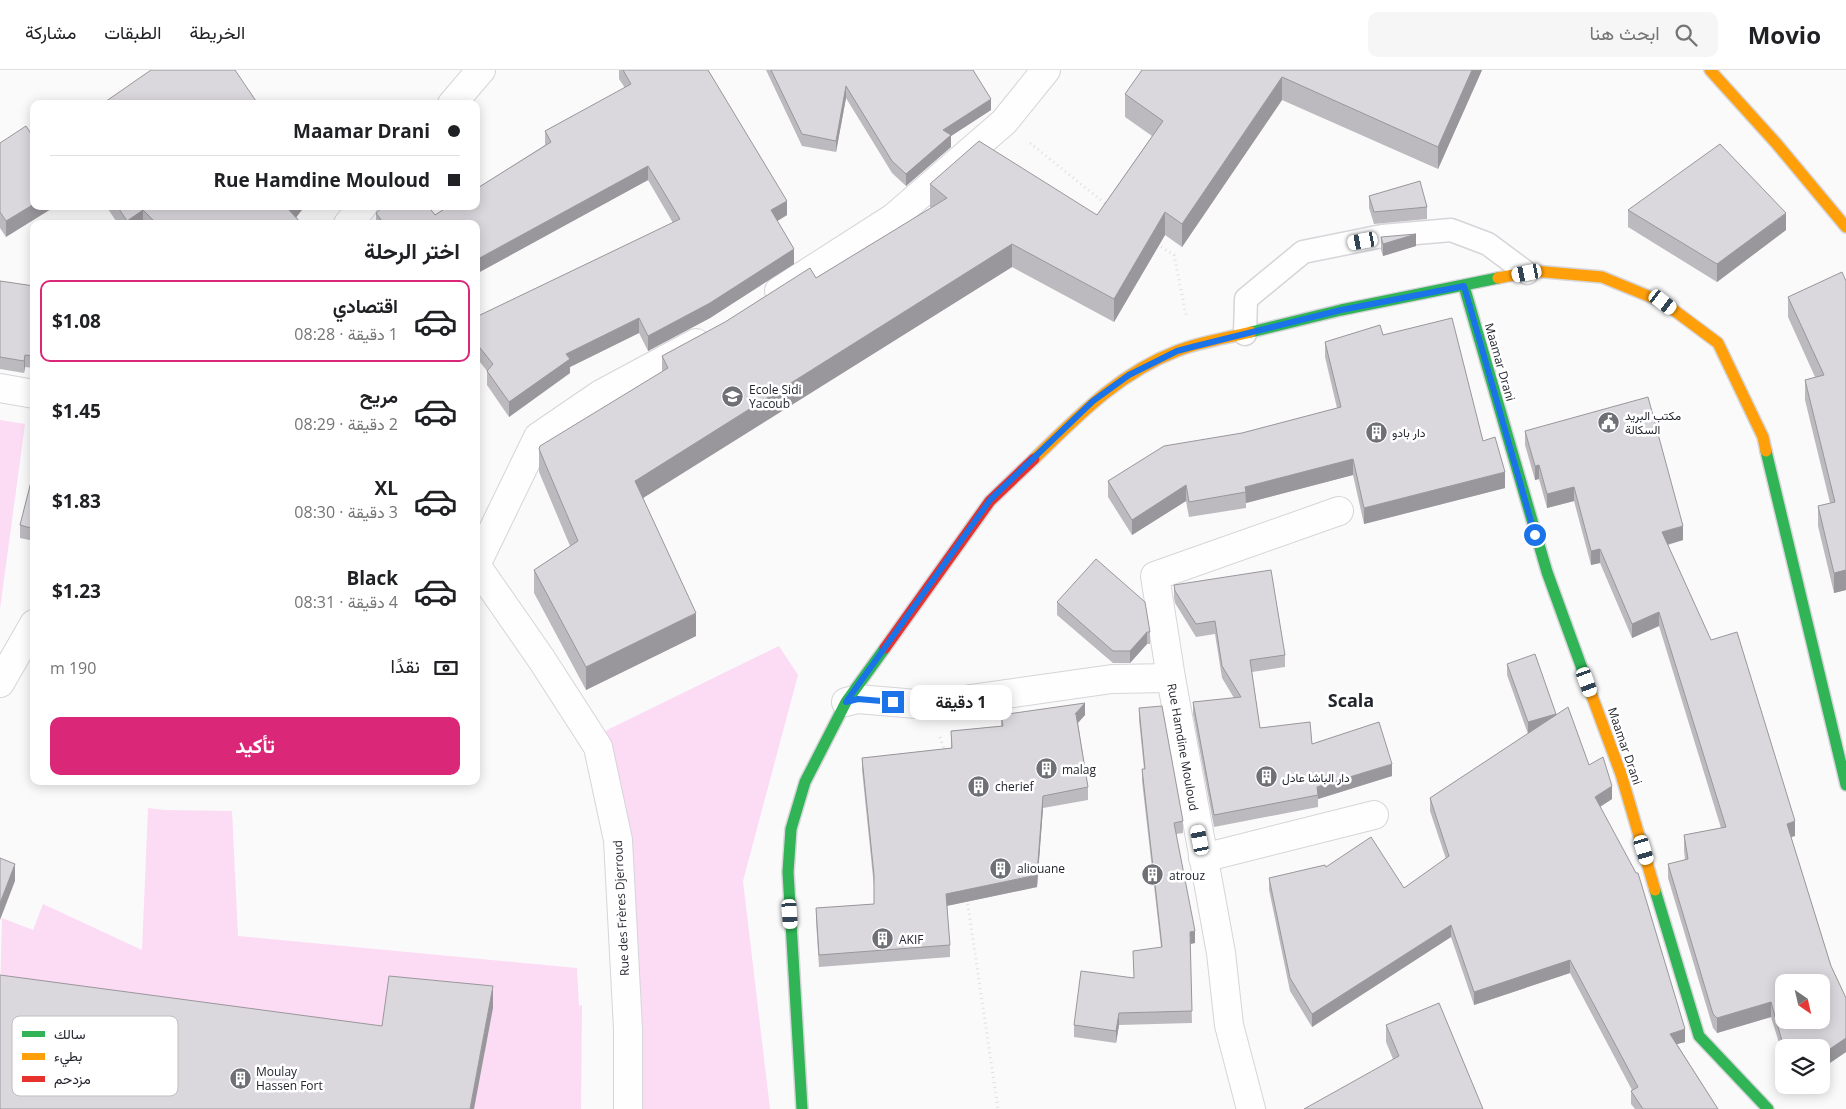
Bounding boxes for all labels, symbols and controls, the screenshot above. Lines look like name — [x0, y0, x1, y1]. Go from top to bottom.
search box — [1368, 12, 1718, 57]
text: Movio — [1748, 18, 1821, 51]
text: مشاركة — [25, 20, 76, 44]
text: الطبقات — [104, 20, 161, 44]
text: الخريطة — [189, 20, 245, 44]
text: ابحث هنا — [1590, 20, 1660, 46]
icon: search — [1672, 21, 1700, 49]
text: Maamar Drani — [293, 118, 430, 144]
text: Rue Hamdine Mouloud — [213, 167, 430, 193]
car — [1346, 231, 1379, 251]
text: اختر الرحلة — [364, 235, 460, 265]
car — [1510, 263, 1543, 283]
car — [1646, 287, 1679, 317]
text: اقتصادي — [333, 293, 398, 319]
icon: car — [413, 299, 458, 344]
text: $1.08 — [52, 308, 101, 334]
street label: Maamar Drani — [1481, 321, 1519, 403]
text: 1 دقيقة · 08:28 — [294, 323, 398, 345]
place label: Ecole Sidi Yacoub — [749, 381, 802, 412]
text: مريح — [360, 383, 398, 409]
school or university icon: Ecole Sidi Yacoub — [721, 384, 745, 408]
icon: car — [413, 389, 458, 434]
text: $1.45 — [52, 398, 101, 424]
place label: مكتب البريد السكالة — [1625, 407, 1681, 438]
public building icon: مكتب البريد السكالة — [1597, 410, 1621, 434]
text: 2 دقيقة · 08:29 — [294, 413, 398, 435]
building icon: دار بادو — [1364, 420, 1388, 444]
place label: دار بادو — [1392, 424, 1426, 441]
text: XL — [375, 475, 398, 501]
icon: car — [413, 479, 458, 524]
text: $1.83 — [52, 488, 101, 514]
text: 3 دقيقة · 08:30 — [294, 501, 398, 523]
route start — [1524, 524, 1546, 546]
text: Black — [346, 565, 398, 591]
icon: car — [413, 569, 458, 614]
text: $1.23 — [52, 578, 101, 604]
text: 4 دقيقة · 08:31 — [294, 591, 398, 613]
text: نقدًا — [391, 653, 420, 679]
icon: cash — [432, 654, 460, 682]
text: 190 m — [50, 657, 96, 679]
car — [1574, 665, 1599, 699]
street label: Rue Hamdine Mouloud — [1163, 682, 1203, 812]
callout: 1 دقيقة — [910, 684, 1013, 720]
district label: Scala — [1328, 688, 1374, 712]
route end — [882, 691, 904, 713]
text: 1 دقيقة — [935, 691, 987, 713]
street label: Maamar Drani — [1604, 705, 1646, 787]
button: تأكيد — [50, 717, 460, 775]
building icon: malag — [1034, 757, 1058, 781]
place label: malag — [1062, 761, 1096, 778]
building icon: دار الباشا عادل — [1254, 765, 1278, 789]
place label: دار الباشا عادل — [1282, 769, 1350, 786]
building icon: cherief — [967, 774, 991, 798]
place label: cherief — [995, 778, 1035, 795]
car — [1189, 824, 1210, 856]
car — [1632, 833, 1655, 867]
street label: Rue des Frères Djerroud — [609, 840, 633, 976]
building icon: aliouane — [989, 856, 1013, 880]
place label: aliouane — [1017, 860, 1065, 877]
building icon: atrouz — [1141, 863, 1165, 887]
place label: atrouz — [1169, 867, 1205, 884]
car — [781, 899, 798, 929]
building icon: AKIF — [871, 927, 895, 951]
place label: AKIF — [899, 931, 923, 948]
north arrow — [1775, 974, 1830, 1029]
map controls — [1775, 974, 1830, 1094]
legend — [12, 1016, 178, 1096]
text: سالك — [54, 1024, 85, 1043]
button: layers — [1775, 1039, 1830, 1094]
text: بطيء — [54, 1046, 82, 1068]
place label: Moulay Hassen Fort — [256, 1063, 323, 1094]
building icon: Moulay Hassen Fort — [228, 1066, 252, 1090]
text: مزدحم — [54, 1069, 91, 1088]

